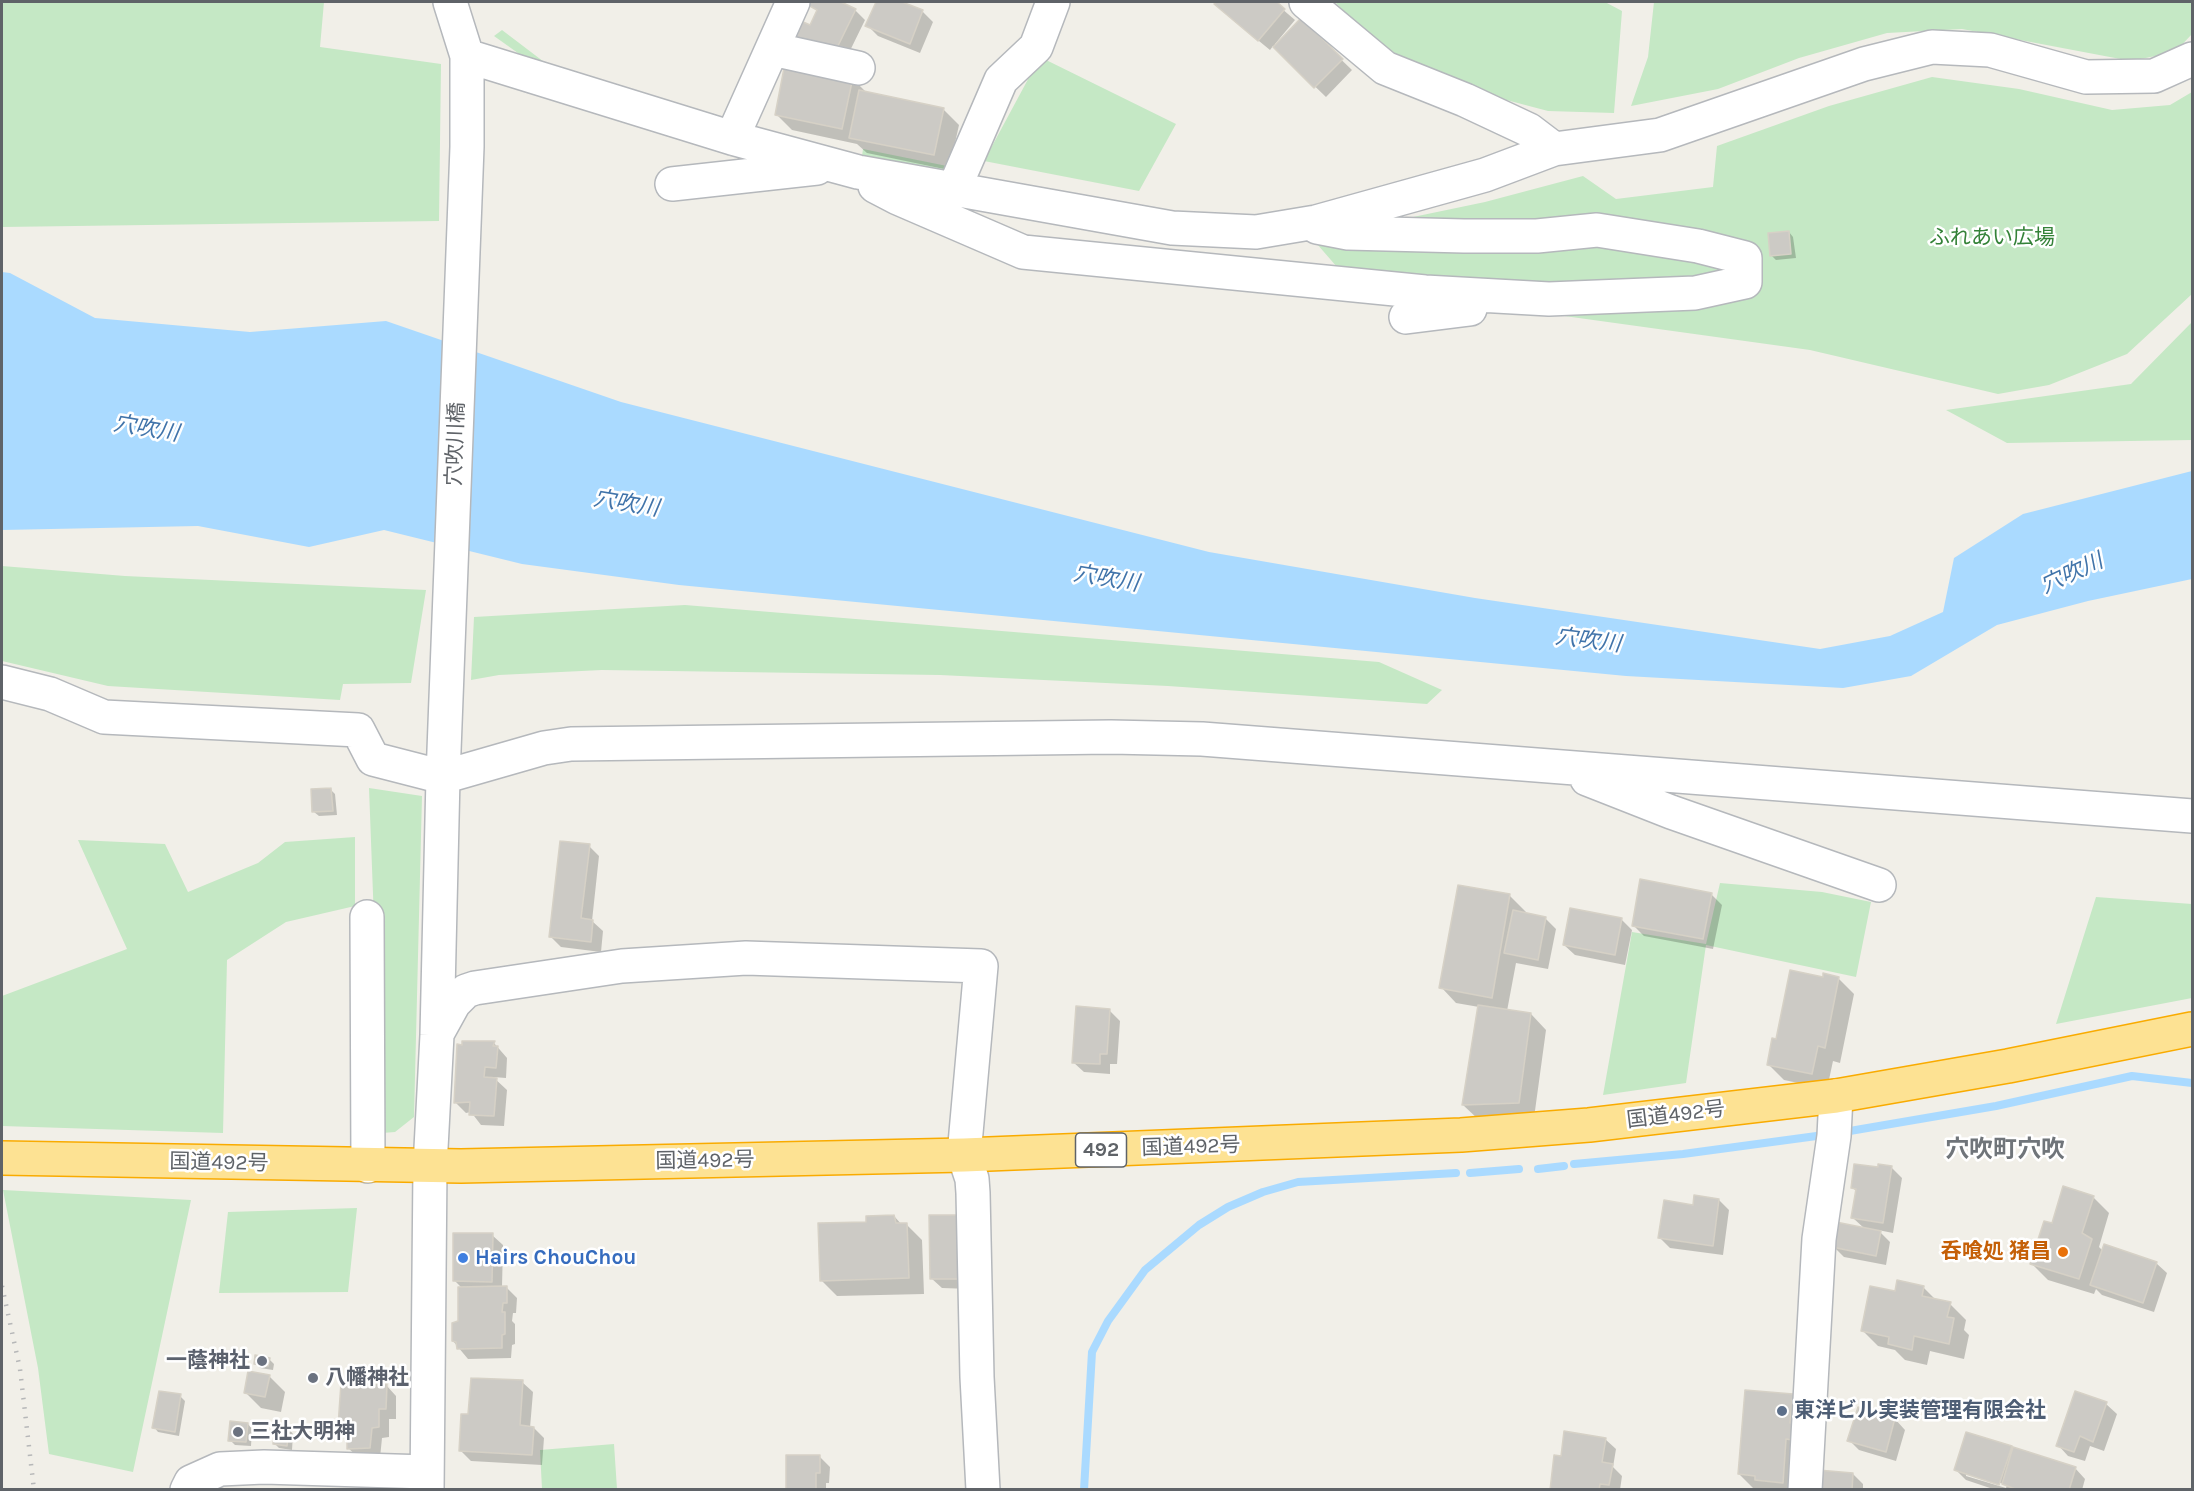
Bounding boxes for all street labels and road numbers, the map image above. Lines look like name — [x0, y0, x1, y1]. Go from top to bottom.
street label: 穴吹川橋 — [442, 402, 470, 486]
street label: 国道492号 — [1625, 1096, 1727, 1134]
road number: 492 — [1076, 1133, 1126, 1167]
street label: 国道492号 — [1141, 1133, 1241, 1161]
street label: 国道492号 — [655, 1148, 755, 1174]
street label: 国道492号 — [169, 1150, 269, 1176]

